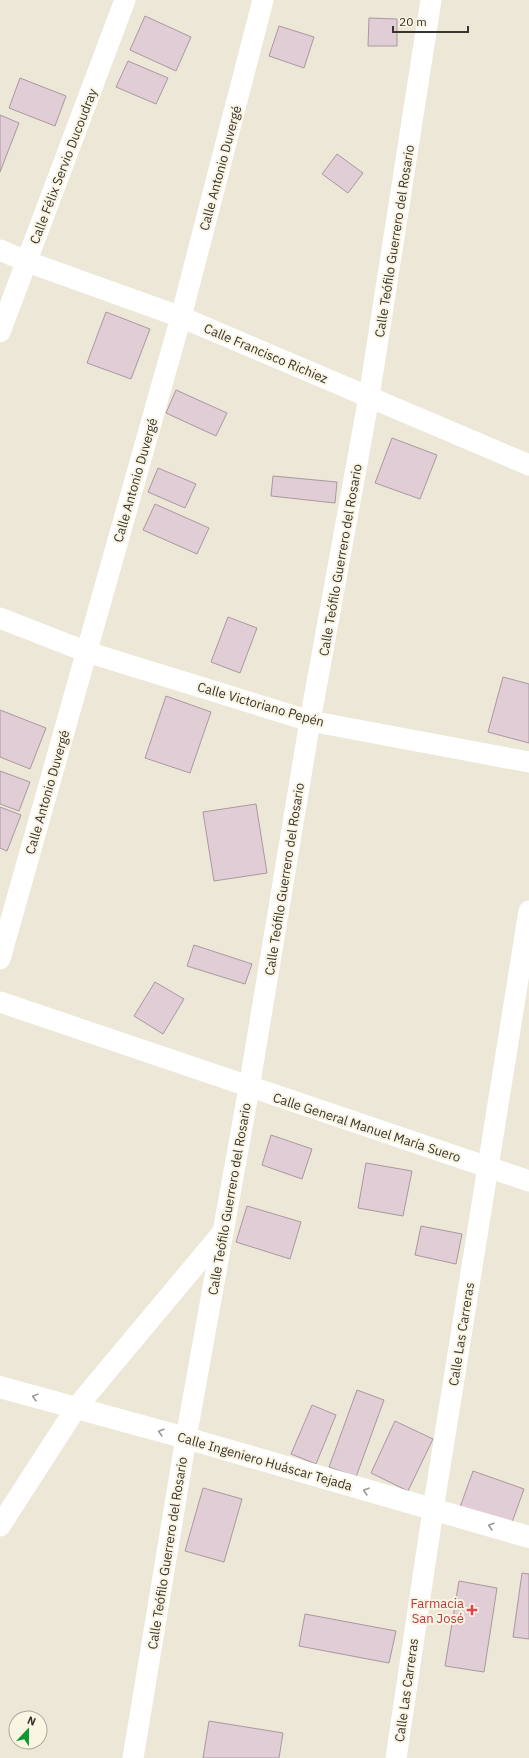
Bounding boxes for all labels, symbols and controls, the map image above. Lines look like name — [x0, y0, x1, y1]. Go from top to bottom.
scale bar — [393, 8, 468, 34]
text: 20 m — [399, 14, 427, 29]
street label: Calle Félix Servio Ducoudray — [26, 86, 101, 246]
street label: Calle Antonio Duvergé — [196, 104, 245, 232]
street label: Calle Teófilo Guerrero del Rosario — [371, 143, 418, 339]
street label: Calle Francisco Richiez — [201, 320, 330, 387]
street label: Calle Antonio Duvergé — [110, 416, 161, 544]
street label: Calle Teófilo Guerrero del Rosario — [315, 463, 366, 658]
street label: Calle Victoriano Pepén — [195, 678, 326, 731]
street label: Calle Antonio Duvergé — [22, 728, 73, 856]
street label: Calle Teófilo Guerrero del Rosario — [261, 781, 308, 977]
street label: Calle General Manuel María Suero — [271, 1089, 463, 1166]
street label: Calle Teófilo Guerrero del Rosario — [204, 1102, 255, 1297]
street label: Calle Las Carreras — [445, 1281, 478, 1387]
one-way arrow — [32, 1393, 39, 1402]
one-way arrow — [158, 1428, 164, 1436]
street label: Calle Ingeniero Huáscar Tejada — [175, 1428, 354, 1495]
street label: Calle Teófilo Guerrero del Rosario — [144, 1455, 191, 1651]
one-way arrow — [363, 1487, 370, 1496]
one-way arrow — [488, 1523, 495, 1531]
place label: Farmacia San José — [411, 1595, 464, 1627]
marker: Farmacia San José — [467, 1605, 477, 1615]
street label: Calle Las Carreras — [391, 1637, 422, 1743]
north arrow — [8, 1710, 48, 1750]
text: N — [25, 1713, 38, 1729]

